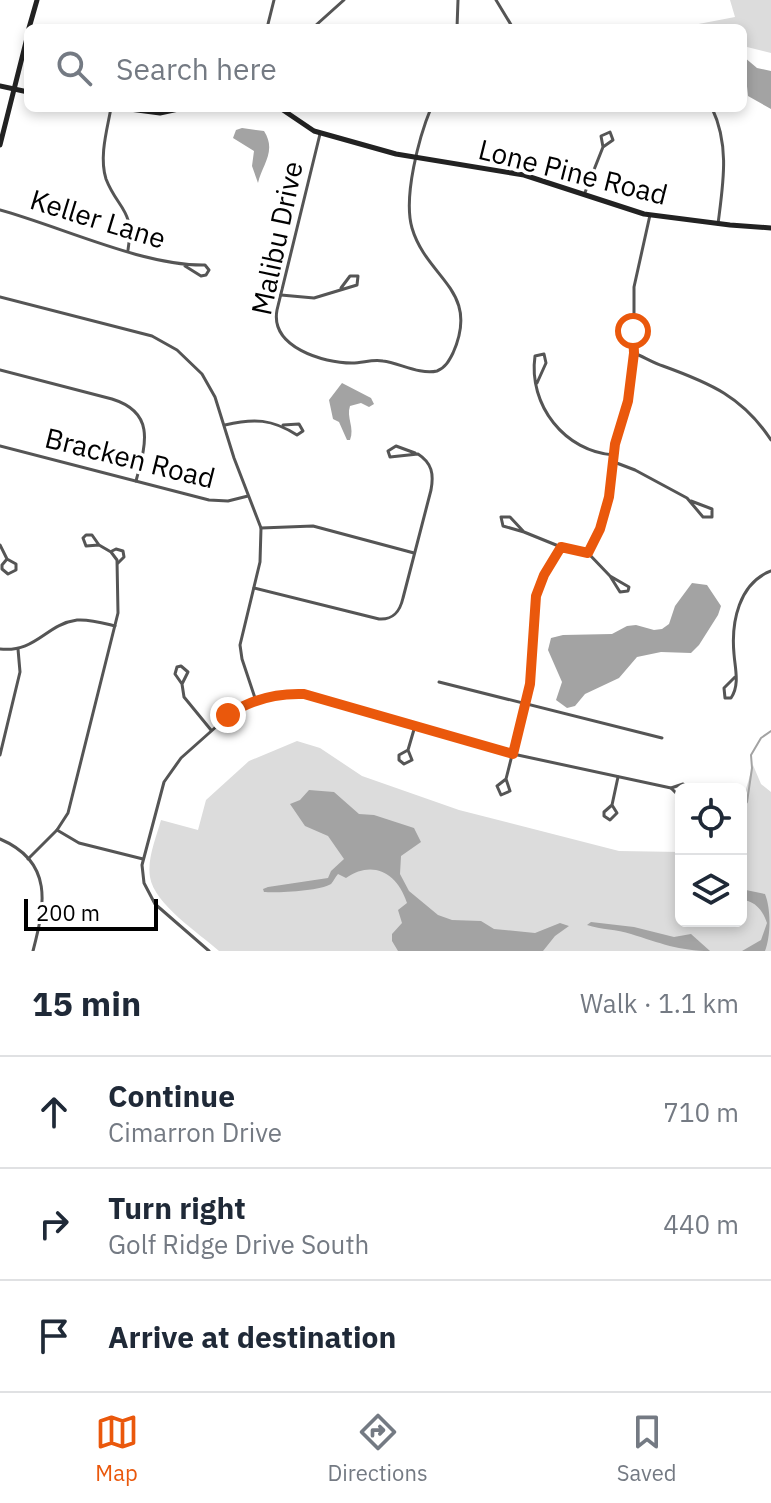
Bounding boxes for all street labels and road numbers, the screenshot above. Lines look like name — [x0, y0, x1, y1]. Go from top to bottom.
street label: Lone Pine Road — [475, 130, 671, 213]
street label: Malibu Drive — [242, 158, 311, 318]
street label: Keller Lane — [26, 180, 171, 257]
street label: Bracken Road — [41, 419, 219, 497]

